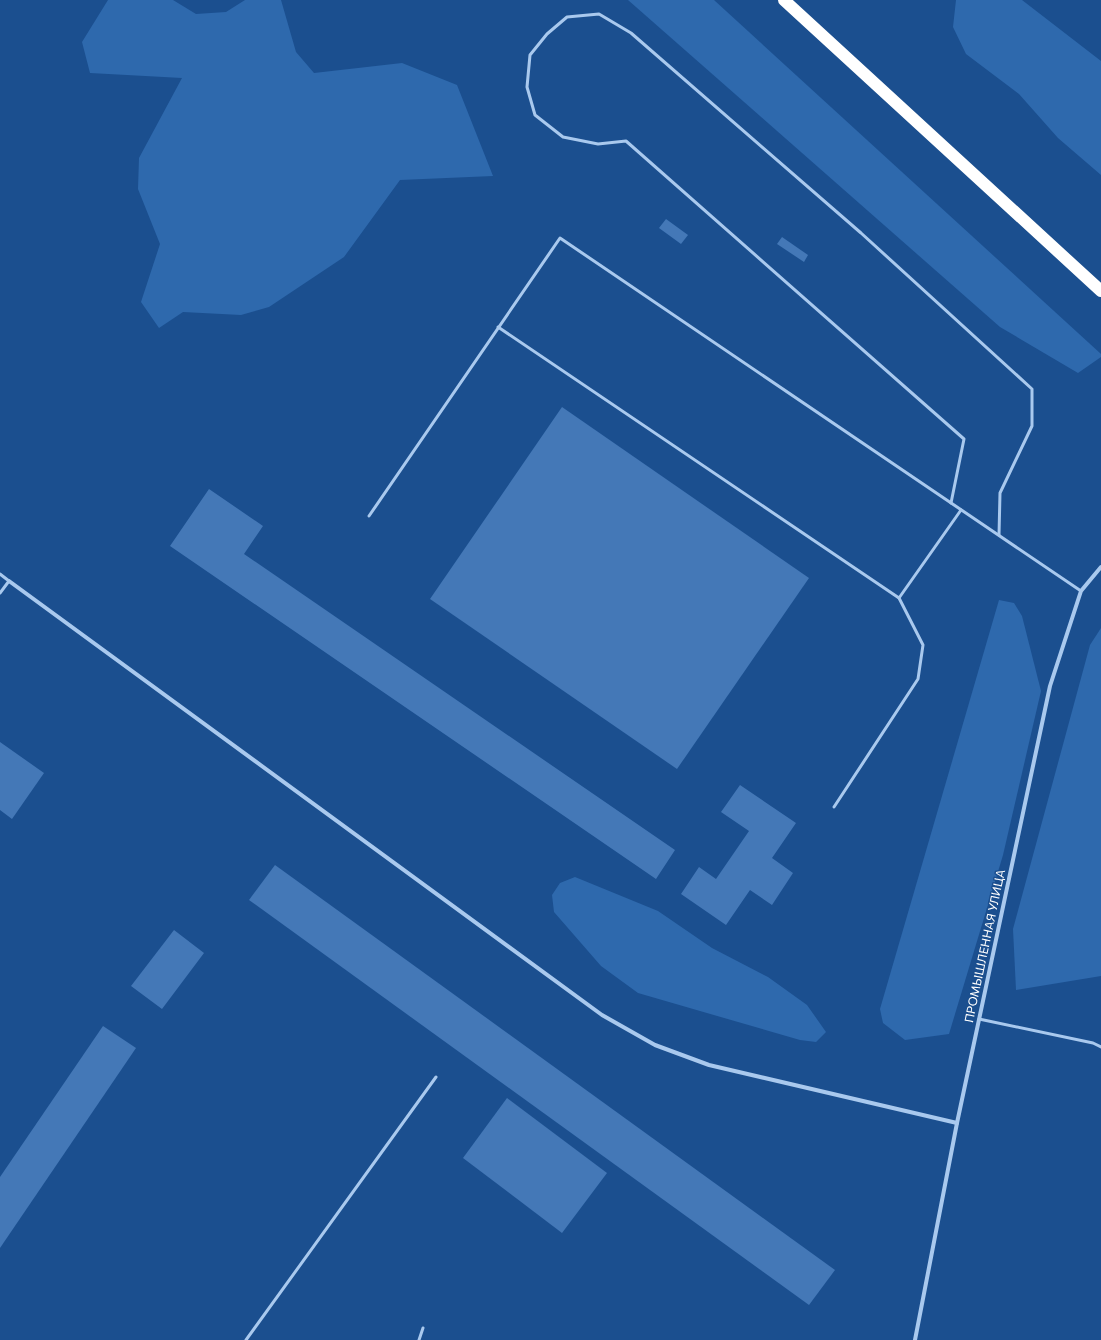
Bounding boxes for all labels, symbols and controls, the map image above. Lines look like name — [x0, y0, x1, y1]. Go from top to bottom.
street label: ПРОМЫШЛЕННАЯ УЛИЦА — [961, 868, 1007, 1024]

